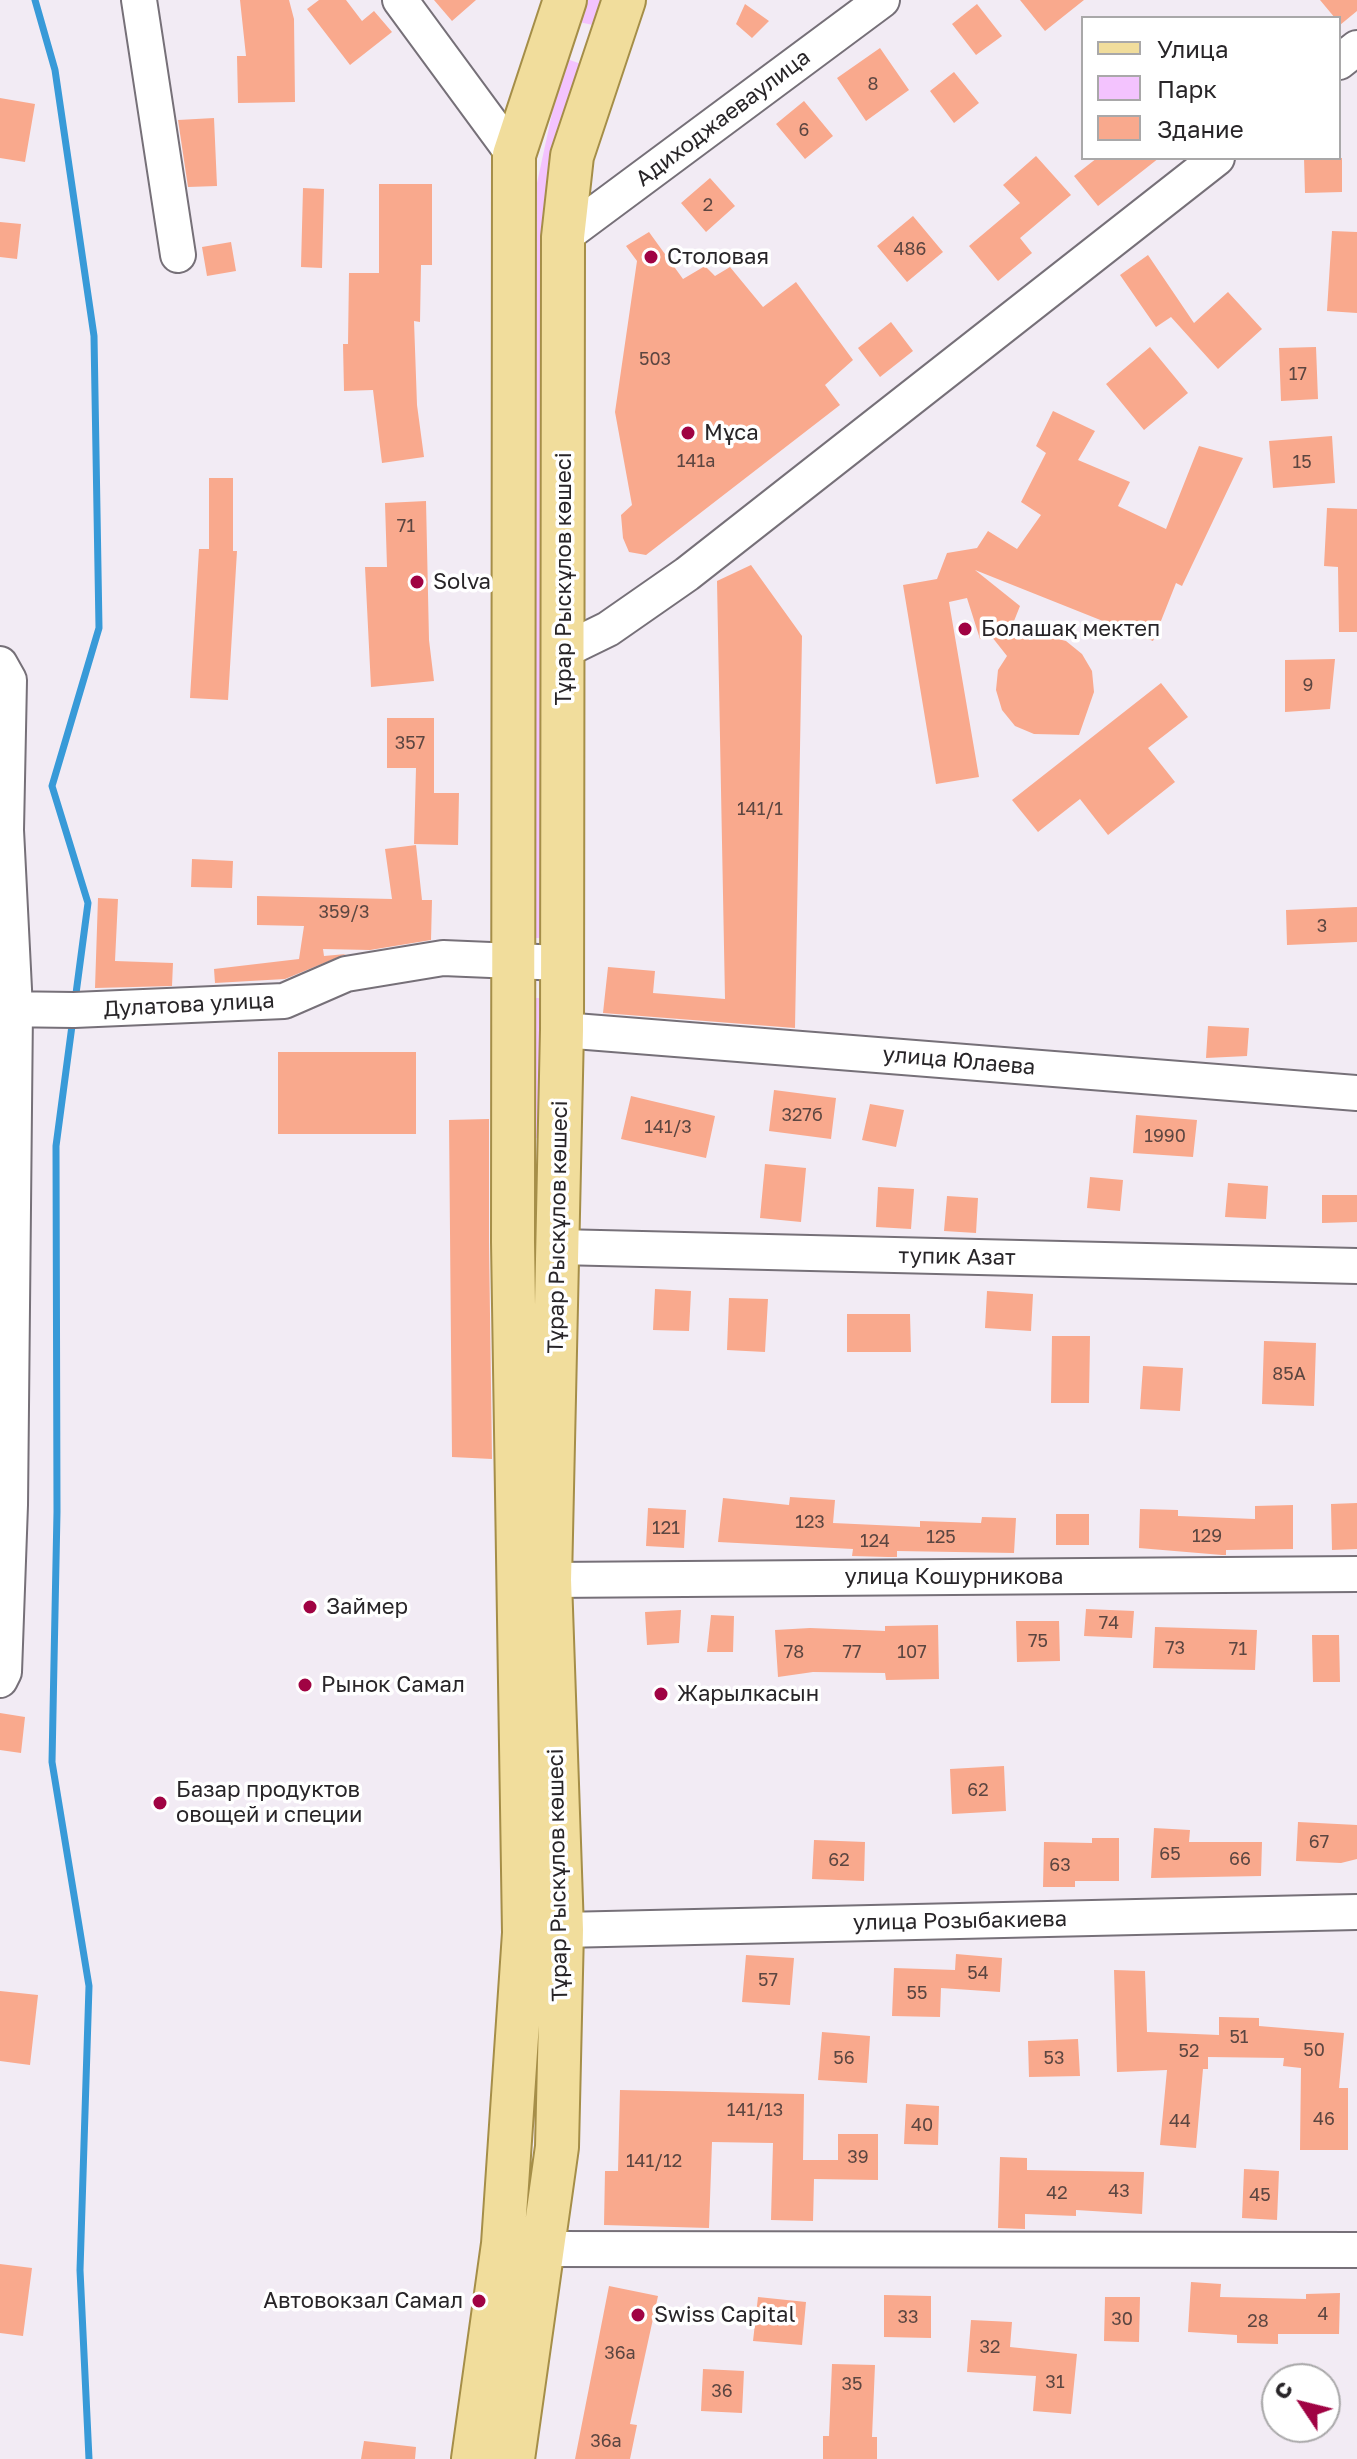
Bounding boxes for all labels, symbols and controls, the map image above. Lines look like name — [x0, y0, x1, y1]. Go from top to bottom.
legend — [1081, 16, 1341, 160]
text: Улица — [1157, 34, 1229, 63]
street label: Адиходжаеваулица — [631, 44, 815, 192]
house number: 8 — [868, 73, 878, 95]
text: Парк — [1157, 74, 1217, 103]
text: Здание — [1157, 114, 1244, 143]
house number: 6 — [799, 119, 809, 141]
house number: 2 — [703, 194, 713, 216]
house number: 486 — [894, 238, 926, 260]
place label: Столовая — [667, 244, 769, 270]
marker: Столовая — [642, 248, 660, 266]
house number: 503 — [639, 348, 671, 370]
house number: 17 — [1289, 363, 1307, 385]
place label: Мұса — [704, 420, 759, 446]
marker: Мұса — [679, 424, 697, 442]
house number: 141а — [677, 450, 715, 472]
house number: 15 — [1292, 451, 1312, 473]
street label: Тұрар Рыскұлов көшесі — [551, 452, 577, 706]
house number: 71 — [397, 515, 415, 537]
place label: Solva — [433, 569, 491, 595]
marker: Solva — [408, 573, 426, 591]
place label: Болашақ мектеп — [981, 616, 1160, 642]
marker: Болашақ мектеп — [956, 620, 974, 638]
house number: 9 — [1303, 674, 1313, 696]
house number: 357 — [395, 732, 425, 754]
house number: 141/1 — [737, 798, 783, 820]
house number: 359/3 — [318, 901, 370, 923]
house number: 3 — [1317, 915, 1327, 937]
street label: Дулатова улица — [103, 987, 275, 1023]
street label: улица Юлаева — [882, 1041, 1036, 1081]
street label: Тұрар Рыскұлов көшесі — [543, 1100, 573, 1354]
house number: 327б — [781, 1104, 823, 1126]
house number: 141/3 — [644, 1116, 692, 1138]
house number: 1990 — [1144, 1125, 1186, 1147]
street label: тупик Азат — [898, 1243, 1016, 1271]
house number: 85А — [1272, 1363, 1306, 1385]
house number: 123 — [795, 1511, 825, 1533]
house number: 121 — [652, 1517, 680, 1539]
house number: 129 — [1192, 1525, 1222, 1547]
house number: 125 — [926, 1526, 956, 1548]
house number: 124 — [860, 1530, 890, 1552]
street label: улица Кошурникова — [845, 1564, 1063, 1590]
place label: Займер — [326, 1594, 408, 1620]
marker: Займер — [301, 1598, 319, 1616]
house number: 74 — [1099, 1612, 1119, 1634]
house number: 75 — [1028, 1630, 1048, 1652]
house number: 73 — [1165, 1637, 1185, 1659]
house number: 71 — [1229, 1638, 1247, 1660]
house number: 78 — [784, 1641, 804, 1663]
house number: 77 — [842, 1641, 862, 1663]
house number: 107 — [897, 1641, 927, 1663]
place label: Рынок Самал — [321, 1672, 465, 1698]
marker: Рынок Самал — [296, 1676, 314, 1694]
place label: Жарылкасын — [677, 1681, 819, 1707]
marker: Жарылкасын — [652, 1685, 670, 1703]
street label: Тұрар Рыскұлов көшесі — [543, 1748, 573, 2002]
place label: Базар продуктов овощей и специи — [176, 1777, 362, 1828]
house number: 62 — [967, 1779, 989, 1801]
marker: Базар продуктов овощей и специи — [151, 1794, 169, 1812]
house number: 67 — [1309, 1831, 1329, 1853]
house number: 65 — [1159, 1843, 1181, 1865]
house number: 66 — [1229, 1848, 1251, 1870]
house number: 62 — [828, 1849, 850, 1871]
house number: 63 — [1049, 1854, 1071, 1876]
street label: улица Розыбакиева — [853, 1906, 1067, 1936]
house number: 54 — [967, 1962, 989, 1984]
house number: 57 — [758, 1969, 778, 1991]
house number: 55 — [907, 1982, 927, 2004]
house number: 51 — [1229, 2026, 1249, 2048]
house number: 50 — [1303, 2039, 1325, 2061]
house number: 52 — [1179, 2040, 1199, 2062]
house number: 56 — [833, 2047, 855, 2069]
house number: 53 — [1044, 2047, 1064, 2069]
house number: 141/13 — [727, 2099, 783, 2121]
house number: 46 — [1313, 2108, 1335, 2130]
house number: 44 — [1169, 2110, 1191, 2132]
house number: 40 — [911, 2114, 933, 2136]
house number: 39 — [847, 2146, 869, 2168]
house number: 141/12 — [626, 2150, 682, 2172]
house number: 43 — [1108, 2180, 1130, 2202]
house number: 42 — [1046, 2182, 1068, 2204]
house number: 45 — [1249, 2184, 1271, 2206]
place label: Автовокзал Самал — [263, 2288, 463, 2314]
marker: Автовокзал Самал — [470, 2292, 488, 2310]
place label: Swiss Capital — [654, 2302, 795, 2328]
house number: 4 — [1318, 2303, 1328, 2325]
marker: Swiss Capital — [629, 2306, 647, 2324]
house number: 33 — [897, 2306, 919, 2328]
house number: 30 — [1111, 2308, 1133, 2330]
house number: 28 — [1247, 2310, 1269, 2332]
house number: 32 — [980, 2336, 1000, 2358]
house number: 36а — [604, 2342, 636, 2364]
north arrow — [1261, 2363, 1341, 2443]
house number: 31 — [1045, 2371, 1065, 2393]
house number: 35 — [842, 2373, 862, 2395]
text: С — [1267, 2376, 1298, 2404]
house number: 36 — [711, 2380, 733, 2402]
house number: 36а — [590, 2430, 622, 2452]

